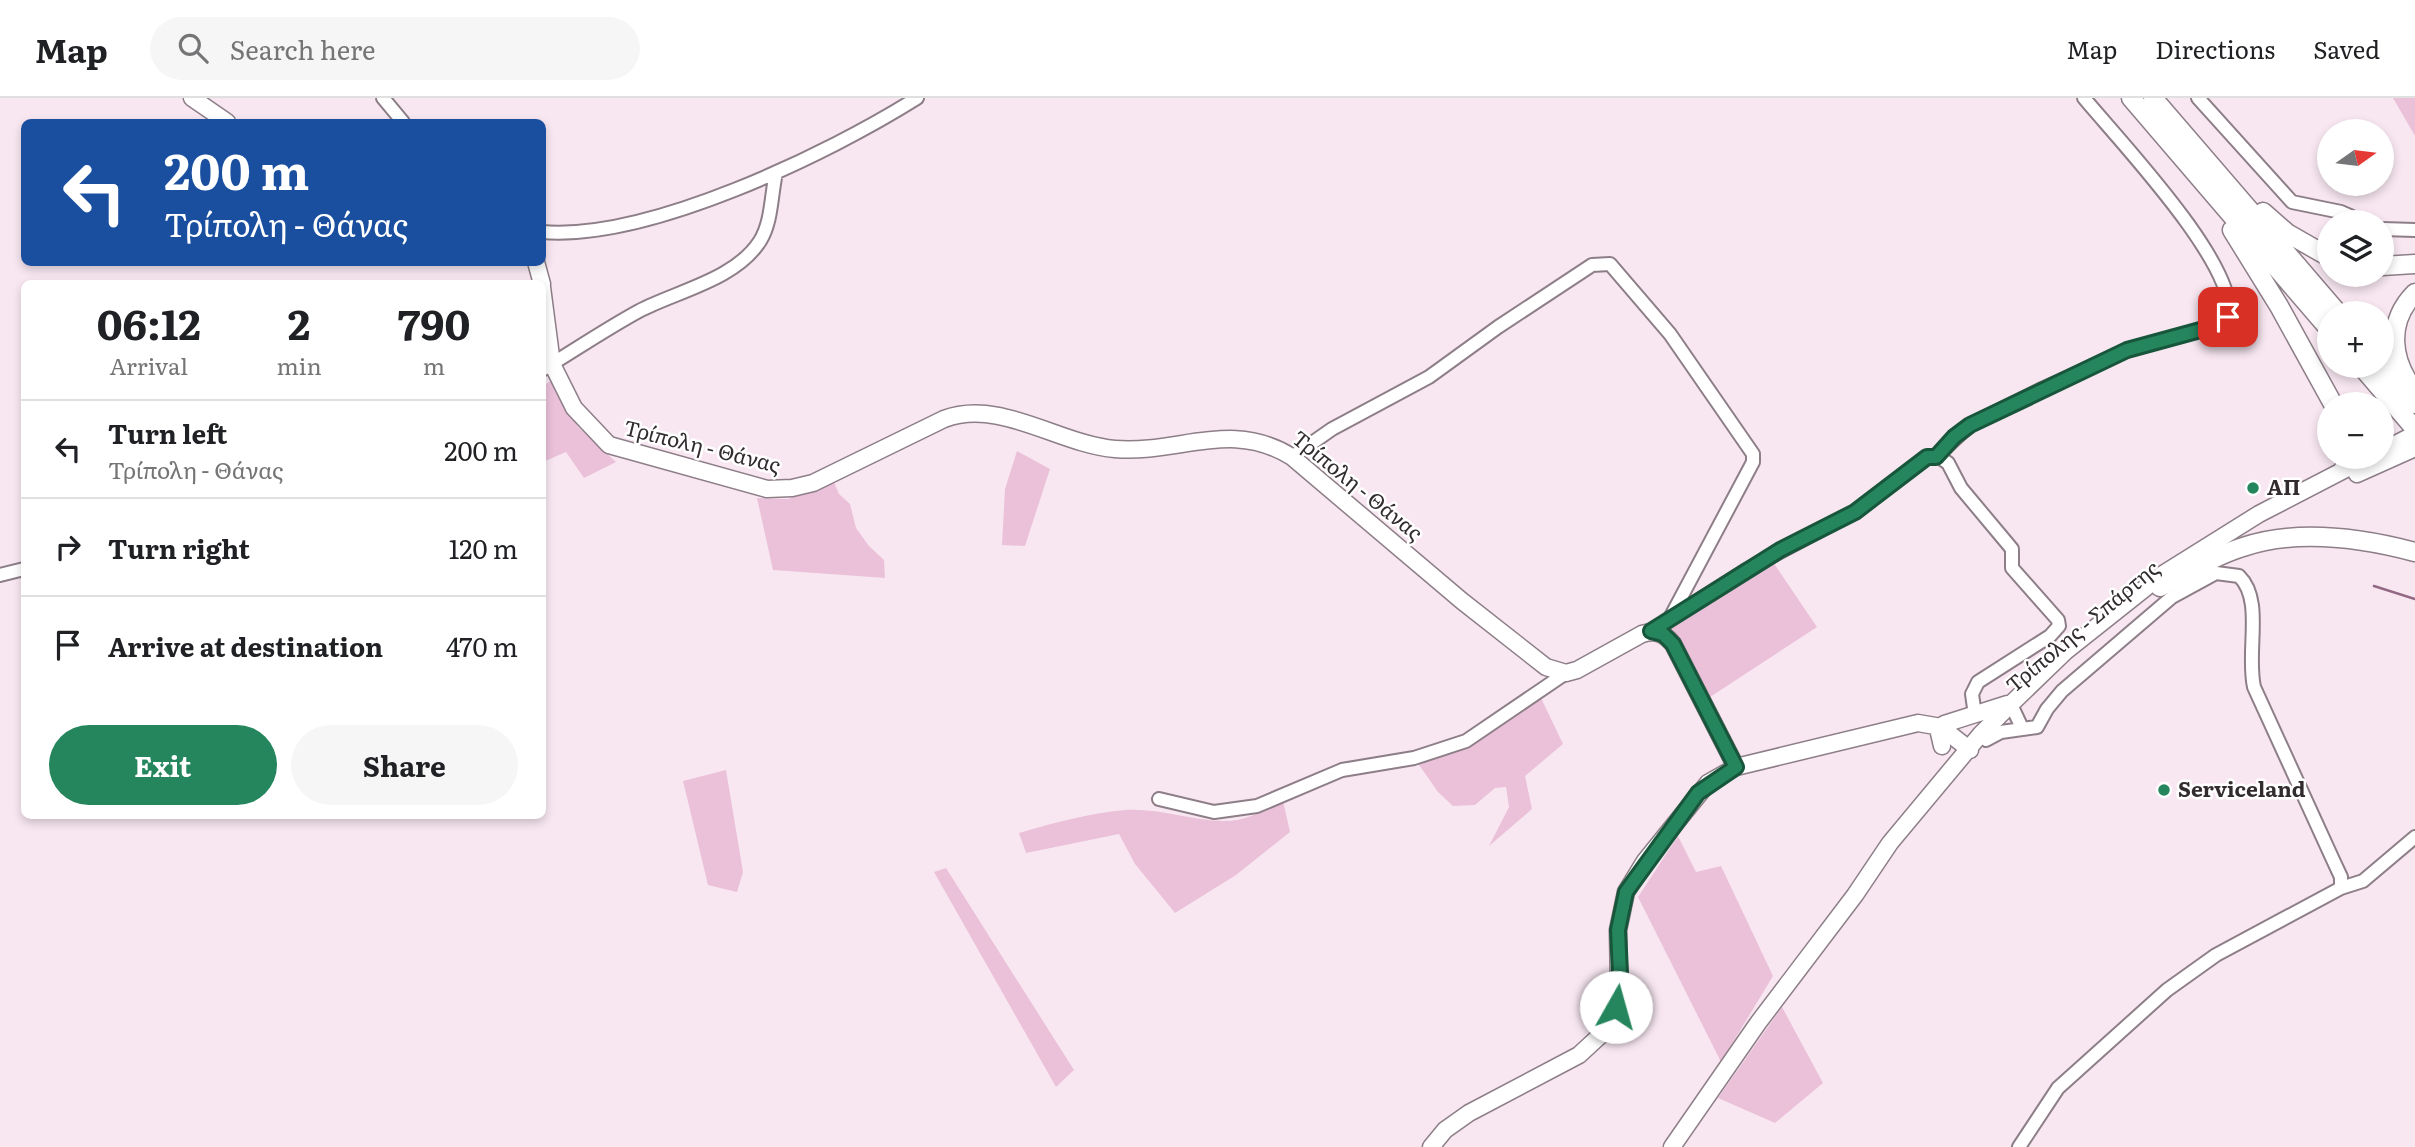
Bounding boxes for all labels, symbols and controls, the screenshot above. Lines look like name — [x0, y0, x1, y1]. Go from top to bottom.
search box — [150, 17, 640, 80]
text: Map — [35, 24, 108, 73]
icon: search — [174, 29, 212, 67]
text: Search here — [230, 29, 376, 68]
text: Map — [2066, 31, 2117, 66]
text: Directions — [2155, 31, 2275, 66]
text: Saved — [2313, 31, 2380, 66]
north arrow — [2317, 119, 2394, 196]
map controls — [2317, 119, 2394, 469]
text: 200 m — [164, 132, 309, 205]
icon: left — [49, 147, 140, 238]
text: Τρίπολη - Θάνας — [164, 199, 408, 247]
button: layers — [2317, 210, 2394, 287]
pin — [2198, 287, 2258, 347]
text: 06:12 — [97, 291, 201, 353]
text: 2 — [288, 291, 310, 353]
text: 790 — [397, 291, 470, 353]
icon: arrive — [2209, 298, 2247, 336]
button: + — [2317, 301, 2394, 378]
text: Arrival — [110, 348, 188, 382]
text: min — [277, 348, 322, 382]
text: m — [423, 348, 445, 382]
button: − — [2317, 392, 2394, 469]
street label: Τρίπολη - Θάνας — [621, 410, 784, 479]
text: Turn left — [108, 413, 227, 452]
street label: Τρίπολη - Θάνας — [1287, 422, 1431, 547]
icon: left — [49, 430, 87, 468]
text: 200 m — [444, 430, 518, 469]
text: Τρίπολη - Θάνας — [108, 452, 283, 486]
place label: ΑΠ — [2267, 470, 2300, 501]
marker: ΑΠ — [2245, 480, 2261, 496]
icon: right — [49, 528, 87, 566]
text: Turn right — [108, 528, 250, 567]
text: 120 m — [449, 528, 518, 567]
street label: Τρίπολης - Σπάρτης — [1998, 552, 2165, 699]
icon: arrive — [49, 626, 87, 664]
text: Arrive at destination — [108, 626, 383, 665]
text: 470 m — [446, 626, 518, 665]
button: Exit — [49, 725, 277, 805]
button: Share — [291, 725, 518, 805]
place label: Serviceland — [2178, 772, 2306, 803]
marker: Serviceland — [2156, 782, 2172, 798]
position arrow — [1579, 970, 1653, 1044]

